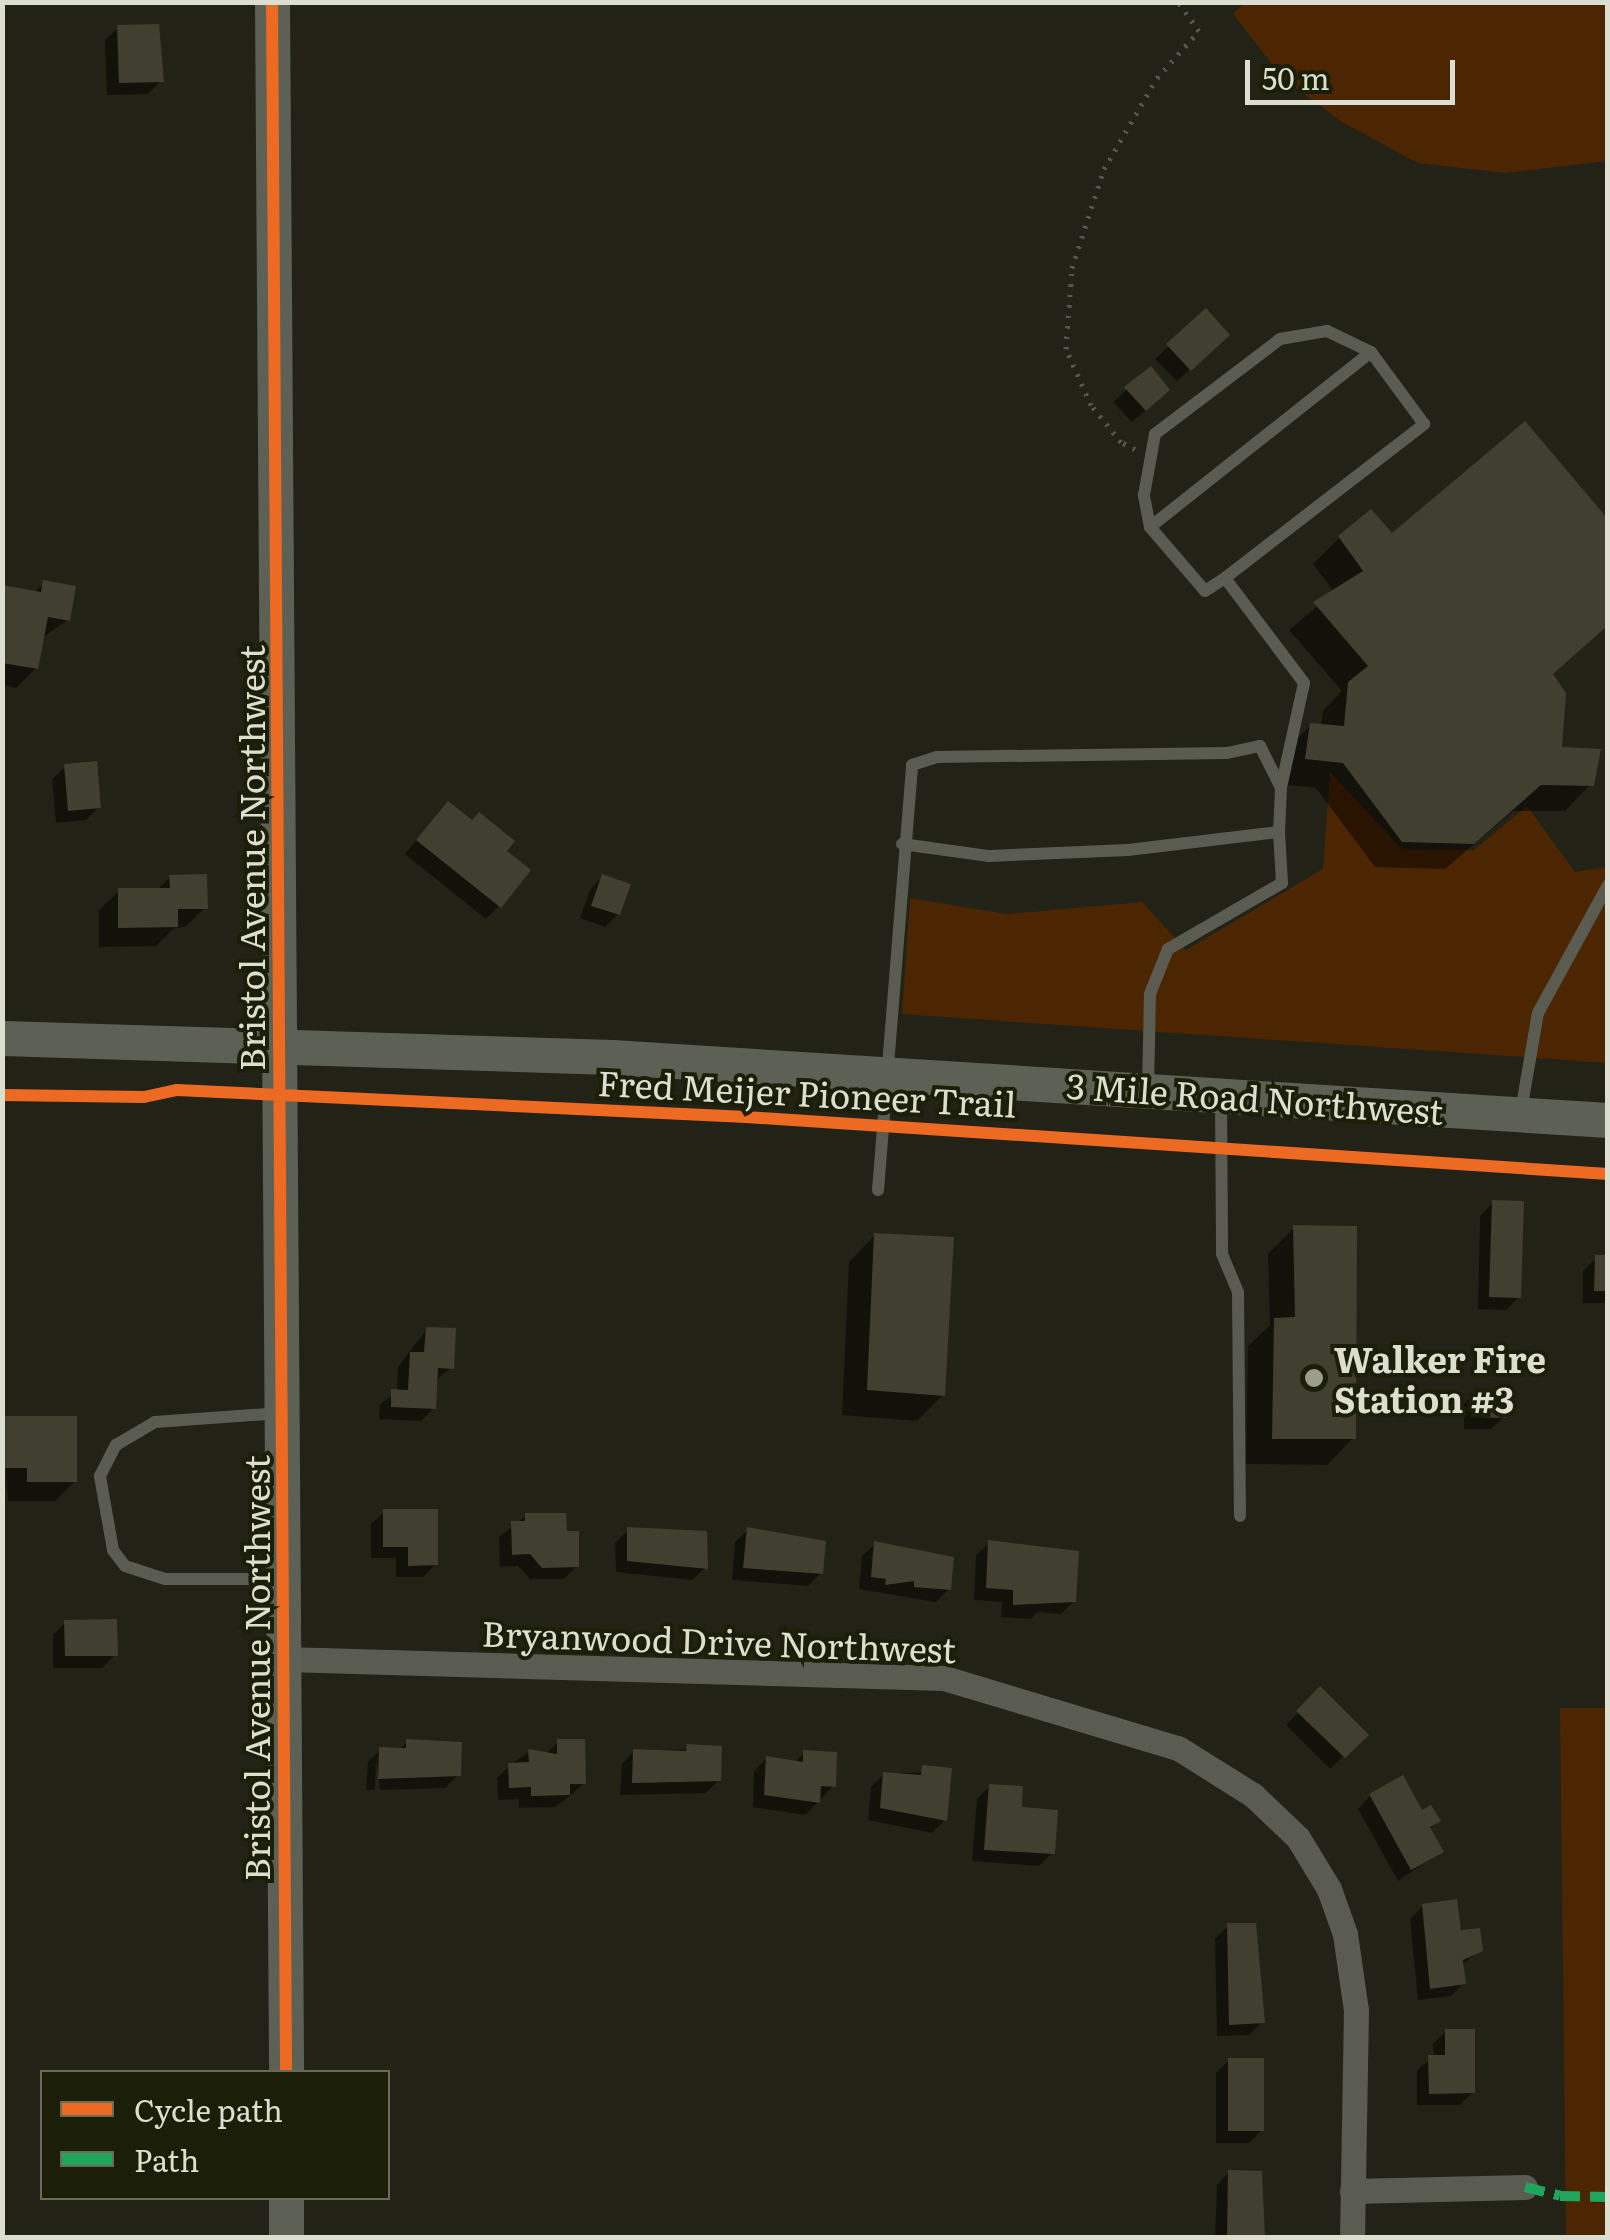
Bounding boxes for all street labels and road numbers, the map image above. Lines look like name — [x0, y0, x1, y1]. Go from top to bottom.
street label: Bristol Avenue Northwest — [229, 645, 271, 1071]
street label: Fred Meijer Pioneer Trail — [597, 1060, 1017, 1124]
street label: 3 Mile Road Northwest — [1065, 1063, 1445, 1131]
street label: Bristol Avenue Northwest — [234, 1455, 276, 1881]
street label: Bryanwood Drive Northwest — [481, 1611, 957, 1669]

